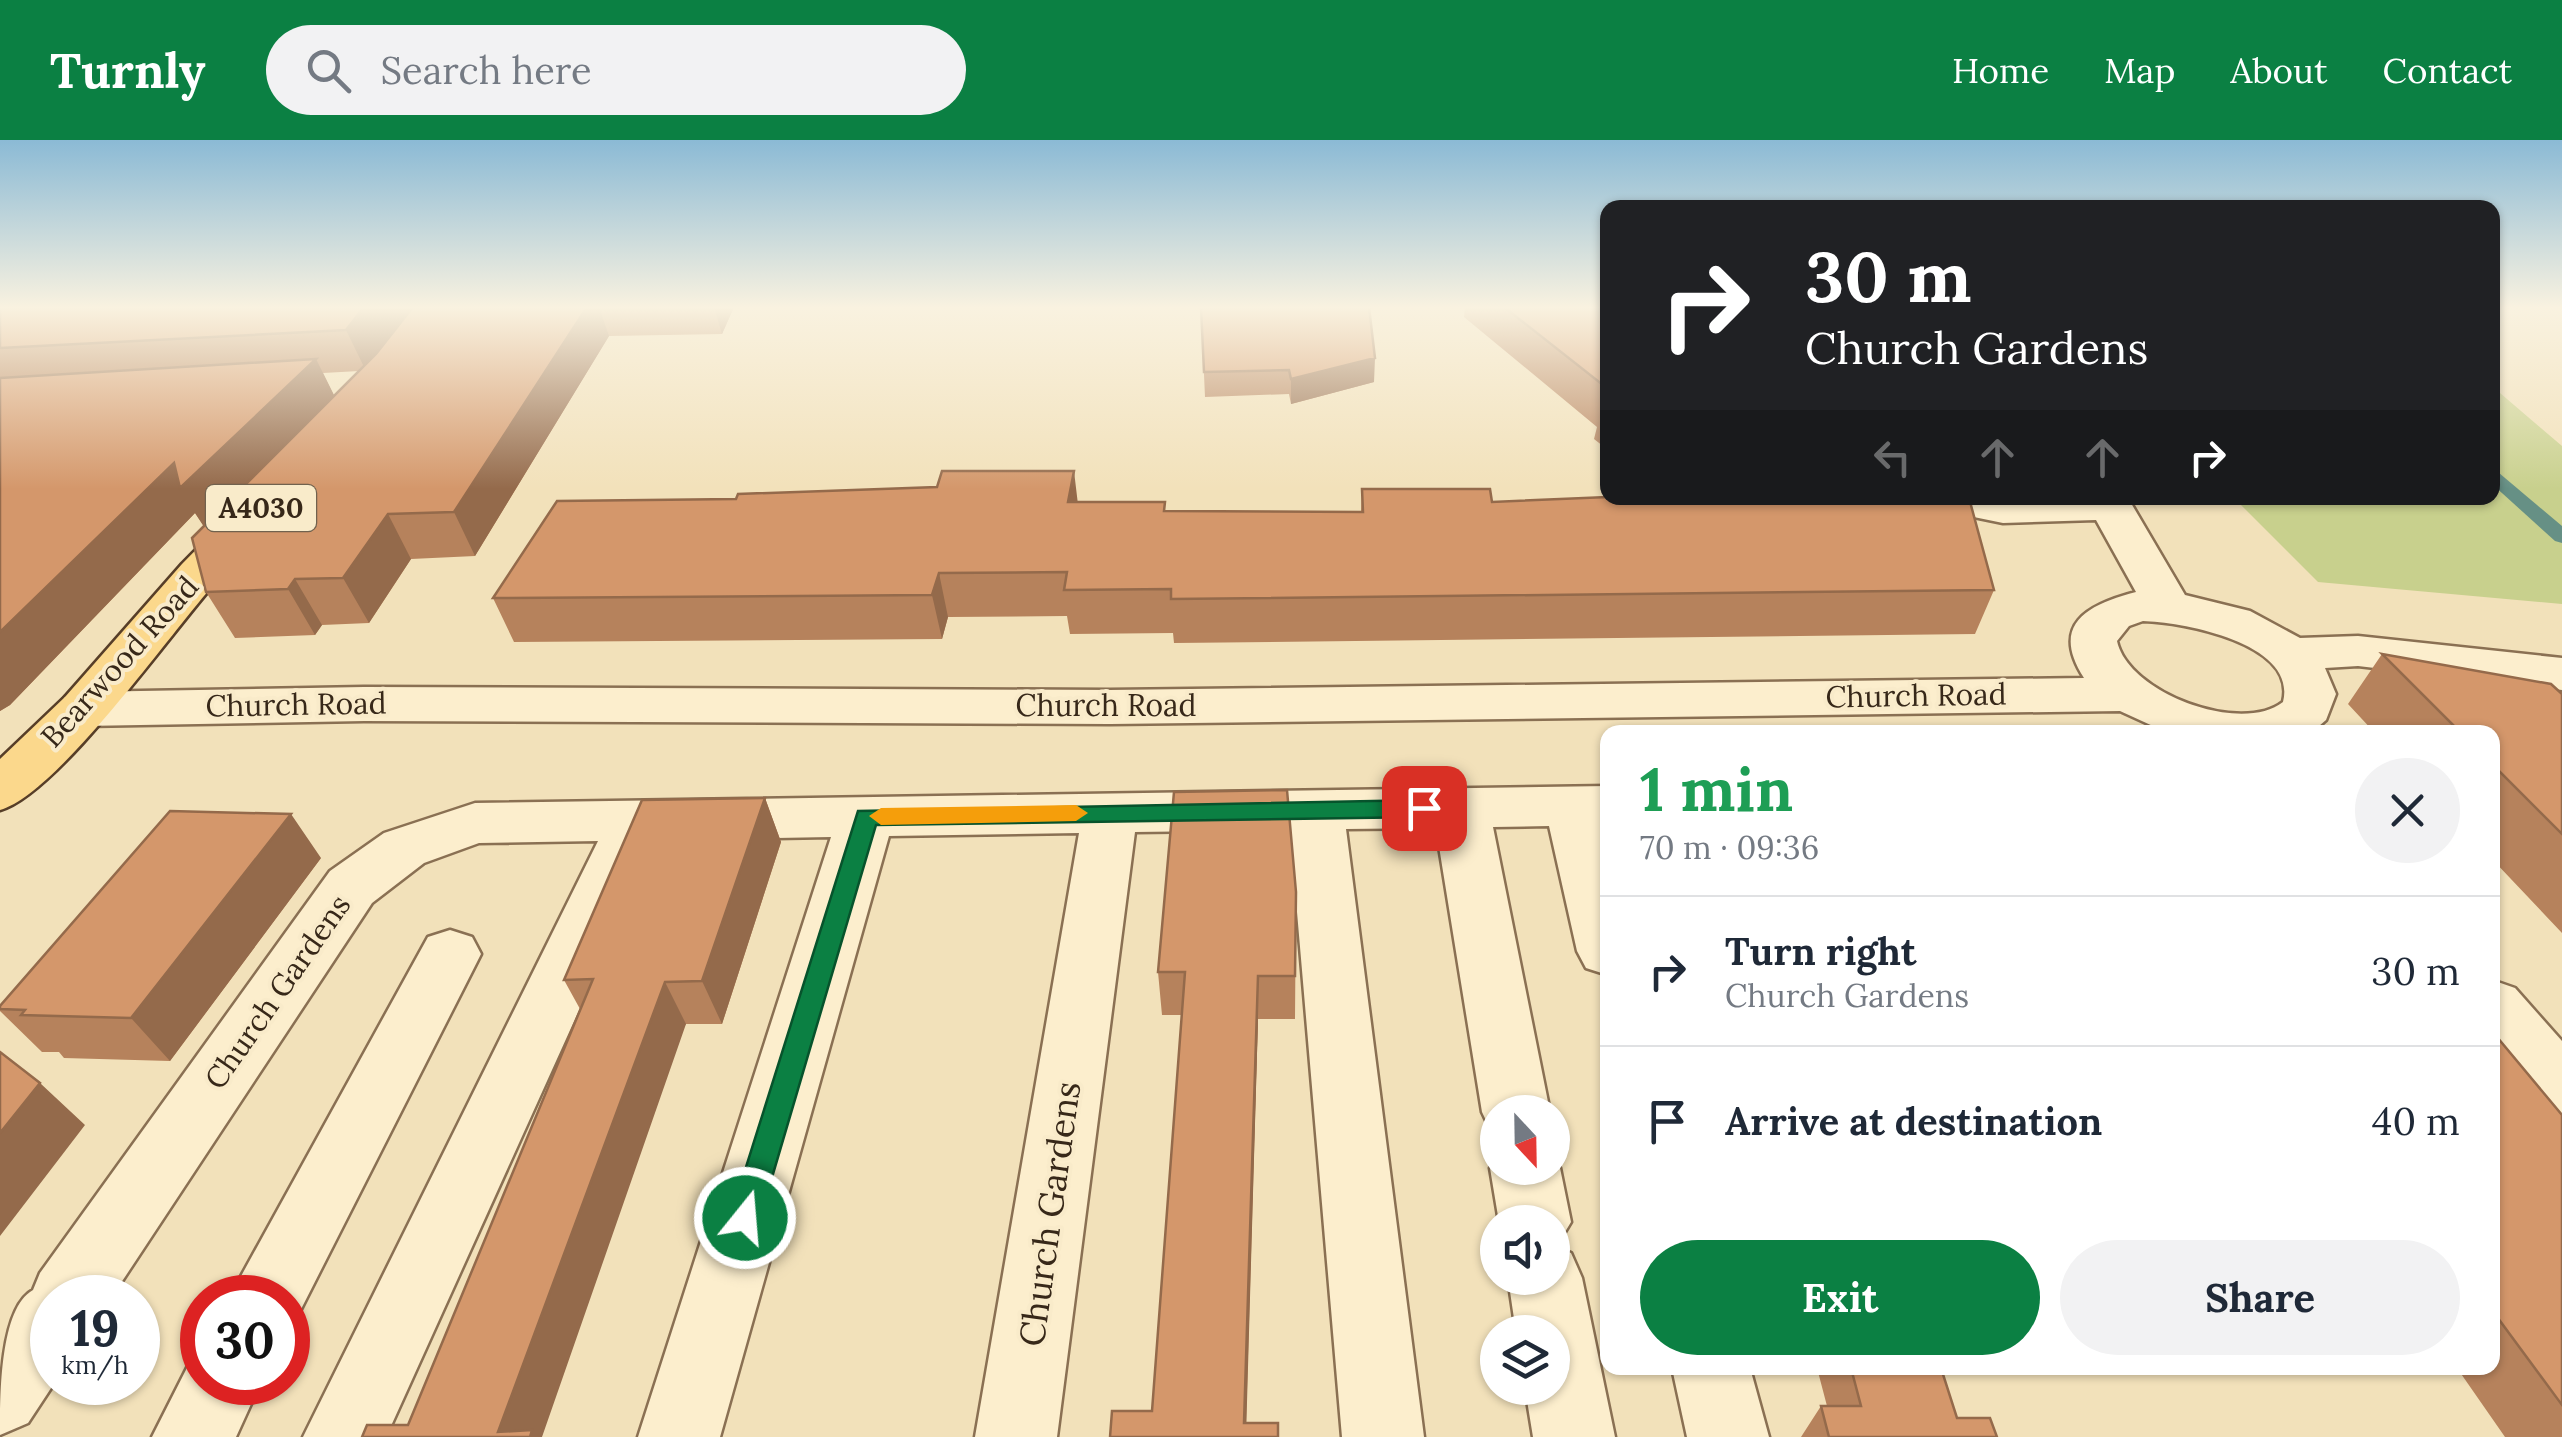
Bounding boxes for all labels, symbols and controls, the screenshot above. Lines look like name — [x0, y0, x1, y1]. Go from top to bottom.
search box — [266, 25, 966, 115]
text: Turnly — [50, 40, 206, 101]
icon: search — [301, 43, 356, 98]
text: Search here — [381, 46, 592, 94]
text: Home — [1952, 48, 2049, 93]
text: Map — [2104, 48, 2175, 93]
text: About — [2230, 48, 2328, 93]
text: Contact — [2383, 48, 2512, 93]
text: 30 m — [1805, 232, 1972, 321]
icon: right — [1640, 240, 1770, 370]
text: Church Gardens — [1805, 319, 2148, 376]
icon: left — [1865, 430, 1920, 485]
icon: ahead — [1970, 430, 2025, 485]
icon: ahead — [2075, 430, 2130, 485]
icon: right — [2180, 430, 2235, 485]
road number: A4030 — [206, 485, 316, 531]
street label: Bearwood Road — [32, 568, 206, 755]
street label: Church Road — [1825, 674, 2007, 716]
street label: Church Road — [205, 683, 387, 725]
street label: Church Road — [1015, 686, 1197, 724]
text: 1 min — [1640, 751, 1793, 827]
button: close — [2355, 758, 2460, 863]
pin — [1382, 766, 1467, 851]
icon: arrive — [1397, 781, 1452, 836]
text: 70 m · 09:36 — [1640, 827, 1819, 868]
street label: Church Gardens — [196, 887, 358, 1096]
text: Turn right — [1725, 927, 1916, 975]
icon: right — [1640, 944, 1695, 999]
text: 30 m — [2371, 947, 2460, 995]
text: Church Gardens — [1725, 975, 1969, 1016]
street label: Church Gardens — [1009, 1079, 1090, 1349]
icon: arrive — [1640, 1094, 1695, 1149]
north arrow — [1480, 1095, 1570, 1185]
map controls — [1480, 1095, 1570, 1405]
text: Arrive at destination — [1725, 1097, 2102, 1145]
text: 40 m — [2372, 1097, 2460, 1145]
position arrow — [693, 1166, 797, 1270]
button: sound — [1480, 1205, 1570, 1295]
button: Exit — [1640, 1240, 2040, 1355]
button: Share — [2060, 1240, 2460, 1355]
speed limit sign: 30 — [180, 1275, 310, 1405]
text: 19 — [70, 1296, 120, 1360]
button: layers — [1480, 1315, 1570, 1405]
text: km/h — [61, 1349, 129, 1381]

